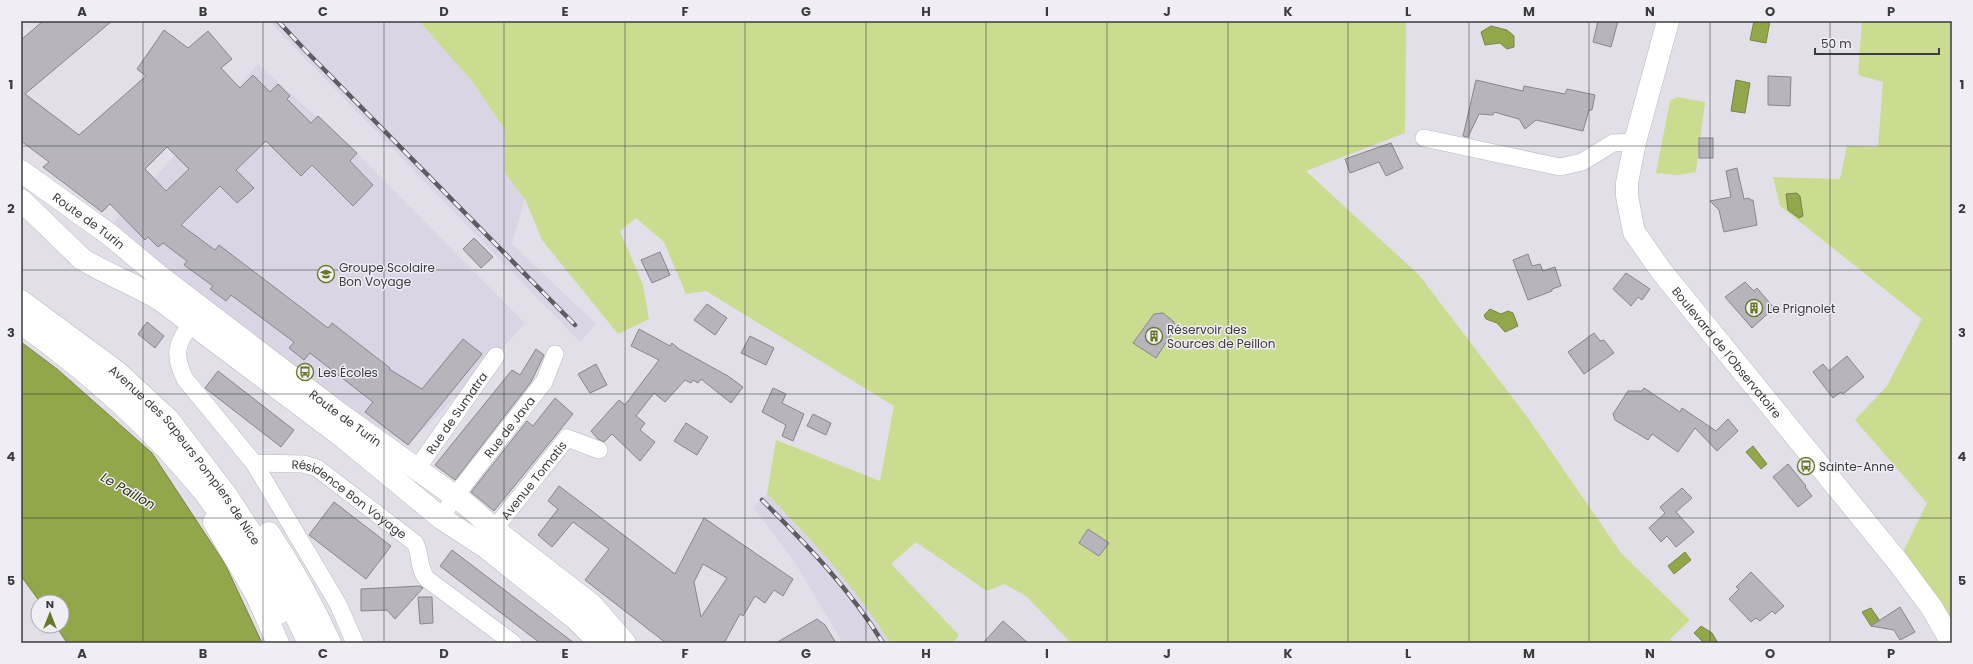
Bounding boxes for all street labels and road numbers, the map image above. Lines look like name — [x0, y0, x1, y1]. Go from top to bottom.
street label: Route de Turin — [49, 188, 129, 253]
street label: Boulevard de l'Observatoire — [1669, 283, 1786, 422]
street label: Avenue des Sapeurs Pompiers de Nice — [106, 361, 265, 548]
street label: Rue de Sumatra — [421, 368, 491, 457]
street label: Route de Turin — [306, 385, 385, 450]
street label: Rue de Java — [480, 392, 539, 461]
street label: Avenue Tomatis — [497, 437, 570, 523]
street label: Résidence Bon Voyage — [291, 455, 411, 542]

